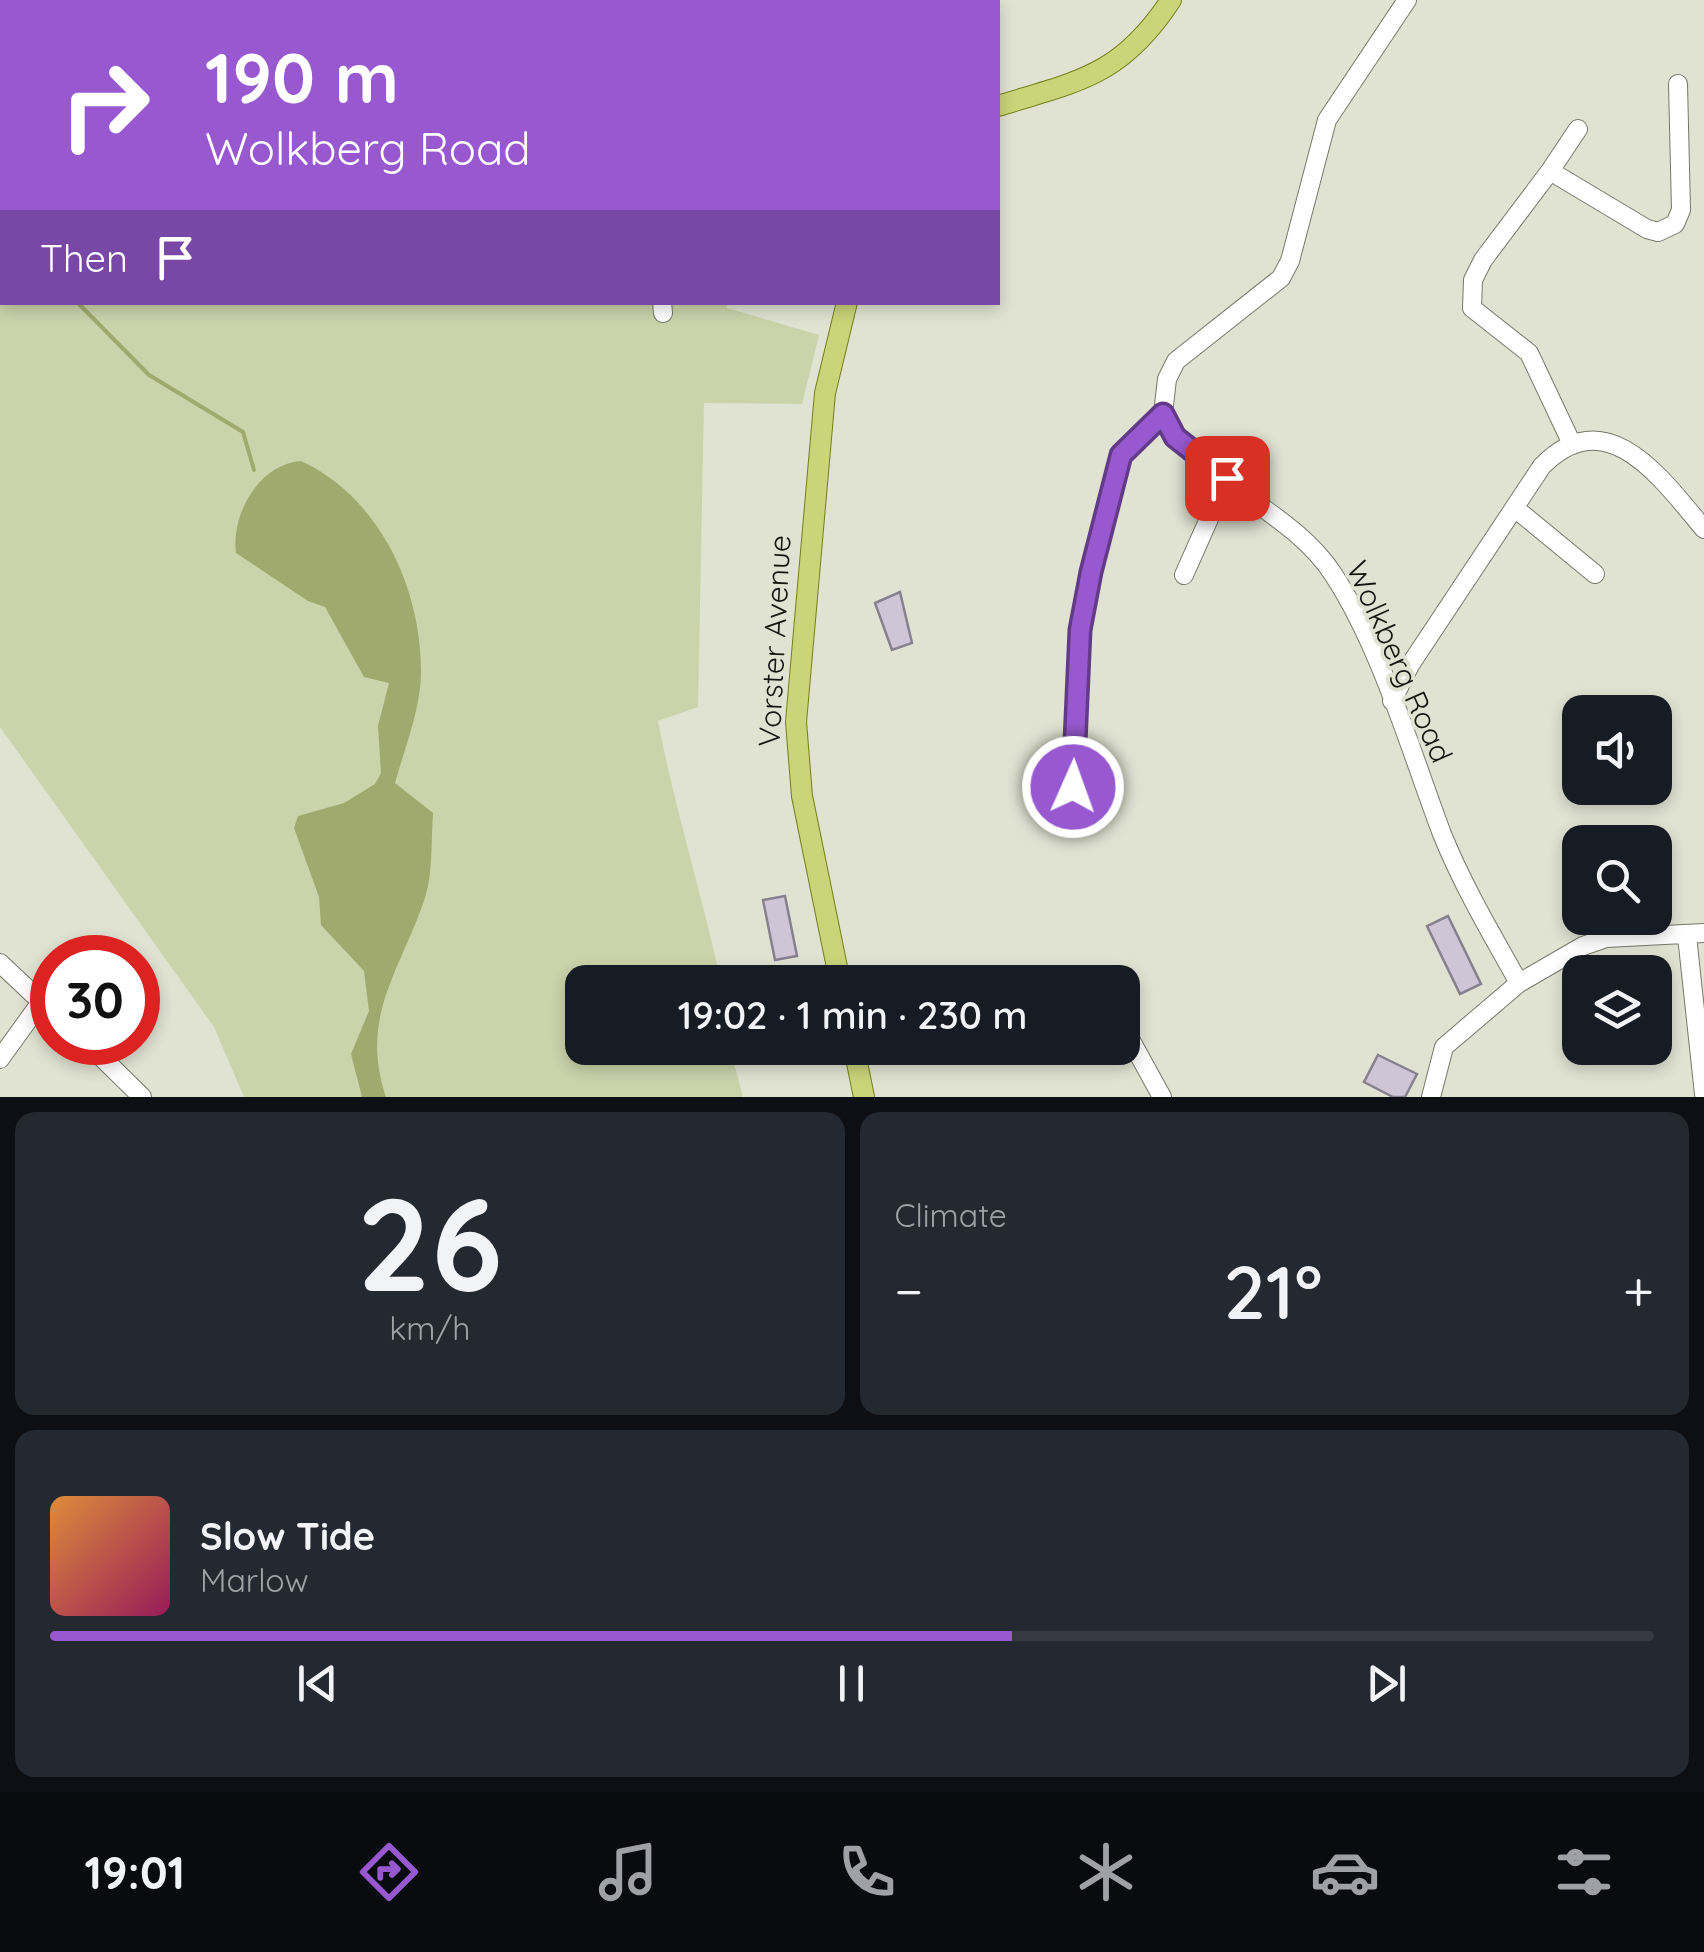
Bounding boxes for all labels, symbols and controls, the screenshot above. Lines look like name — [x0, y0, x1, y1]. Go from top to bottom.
text: 190 m — [205, 33, 399, 121]
icon: right — [40, 40, 170, 170]
text: Wolkberg Road — [205, 120, 531, 176]
icon: arrive — [148, 230, 203, 285]
text: Then — [40, 234, 128, 282]
pin — [1185, 436, 1270, 521]
icon: arrive — [1200, 451, 1255, 506]
street label: Vorster Avenue — [749, 534, 799, 748]
street label: Wolkberg Road — [1338, 555, 1461, 768]
map controls — [1562, 695, 1672, 1065]
button: sound — [1562, 695, 1672, 805]
position arrow — [1021, 735, 1125, 839]
button: search — [1562, 825, 1672, 935]
speed limit sign: 30 — [30, 935, 160, 1065]
button: layers — [1562, 955, 1672, 1065]
text: 19:02 · 1 min · 230 m — [678, 991, 1027, 1039]
text: 26 — [357, 1161, 503, 1324]
text: Climate — [895, 1195, 1007, 1235]
text: 21° — [1224, 1244, 1323, 1338]
text: − — [895, 1256, 923, 1325]
text: + — [1623, 1256, 1654, 1325]
text: km/h — [389, 1308, 470, 1348]
text: Slow Tide — [200, 1512, 375, 1560]
text: Marlow — [200, 1560, 309, 1600]
icon: previous — [290, 1656, 345, 1711]
icon: pause — [824, 1656, 879, 1711]
icon: next — [1359, 1656, 1414, 1711]
icon: directions — [354, 1837, 424, 1907]
icon: music — [593, 1837, 663, 1907]
icon: phone — [832, 1837, 902, 1907]
icon: climate — [1071, 1837, 1141, 1907]
icon: car — [1310, 1837, 1380, 1907]
icon: filters — [1549, 1837, 1619, 1907]
text: 19:01 — [85, 1844, 185, 1900]

